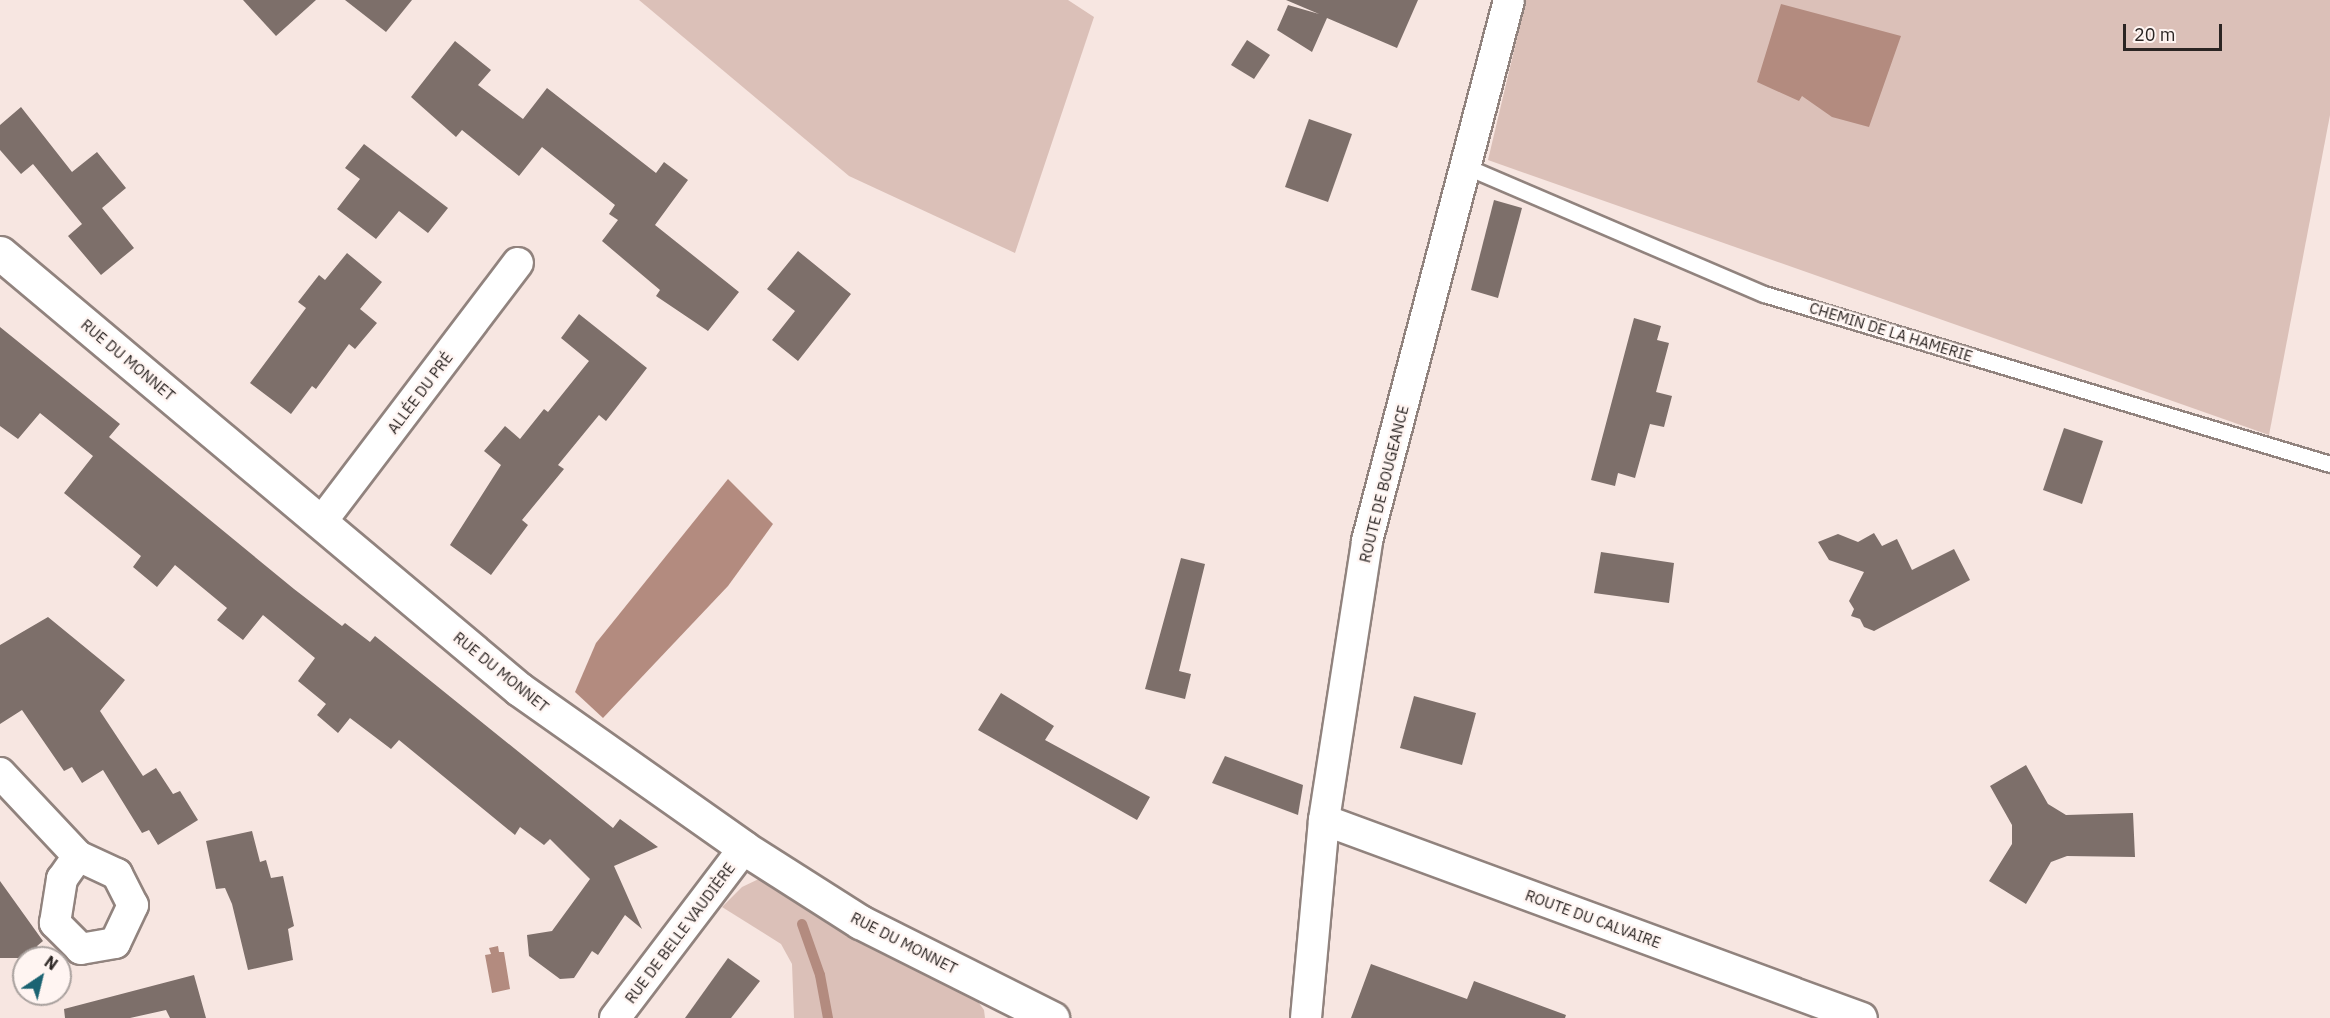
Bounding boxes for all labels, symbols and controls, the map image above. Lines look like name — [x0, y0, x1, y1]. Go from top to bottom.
scale bar — [2126, 12, 2225, 50]
text: 20 m — [2134, 23, 2176, 46]
street label: CHEMIN DE LA HAMERIE — [1807, 299, 1975, 365]
street label: RUE DU MONNET — [77, 316, 179, 404]
street label: ALLÉE DU PRÉ — [384, 349, 456, 437]
street label: ROUTE DE BOUGEANCE — [1356, 403, 1412, 565]
street label: RUE DU MONNET — [450, 628, 552, 716]
street label: RUE DE BELLE VAUDIÈRE — [621, 859, 739, 1007]
street label: ROUTE DU CALVAIRE — [1523, 886, 1663, 952]
street label: RUE DU MONNET — [848, 908, 960, 978]
north arrow — [12, 946, 72, 1006]
text: N — [41, 951, 62, 974]

